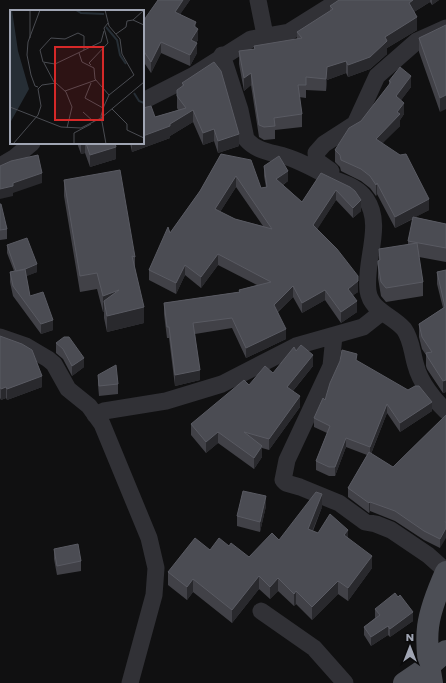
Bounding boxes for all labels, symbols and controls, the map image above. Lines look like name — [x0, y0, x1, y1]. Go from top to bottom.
inset map — [10, 10, 144, 144]
north arrow — [390, 627, 430, 667]
text: N — [406, 629, 414, 645]

